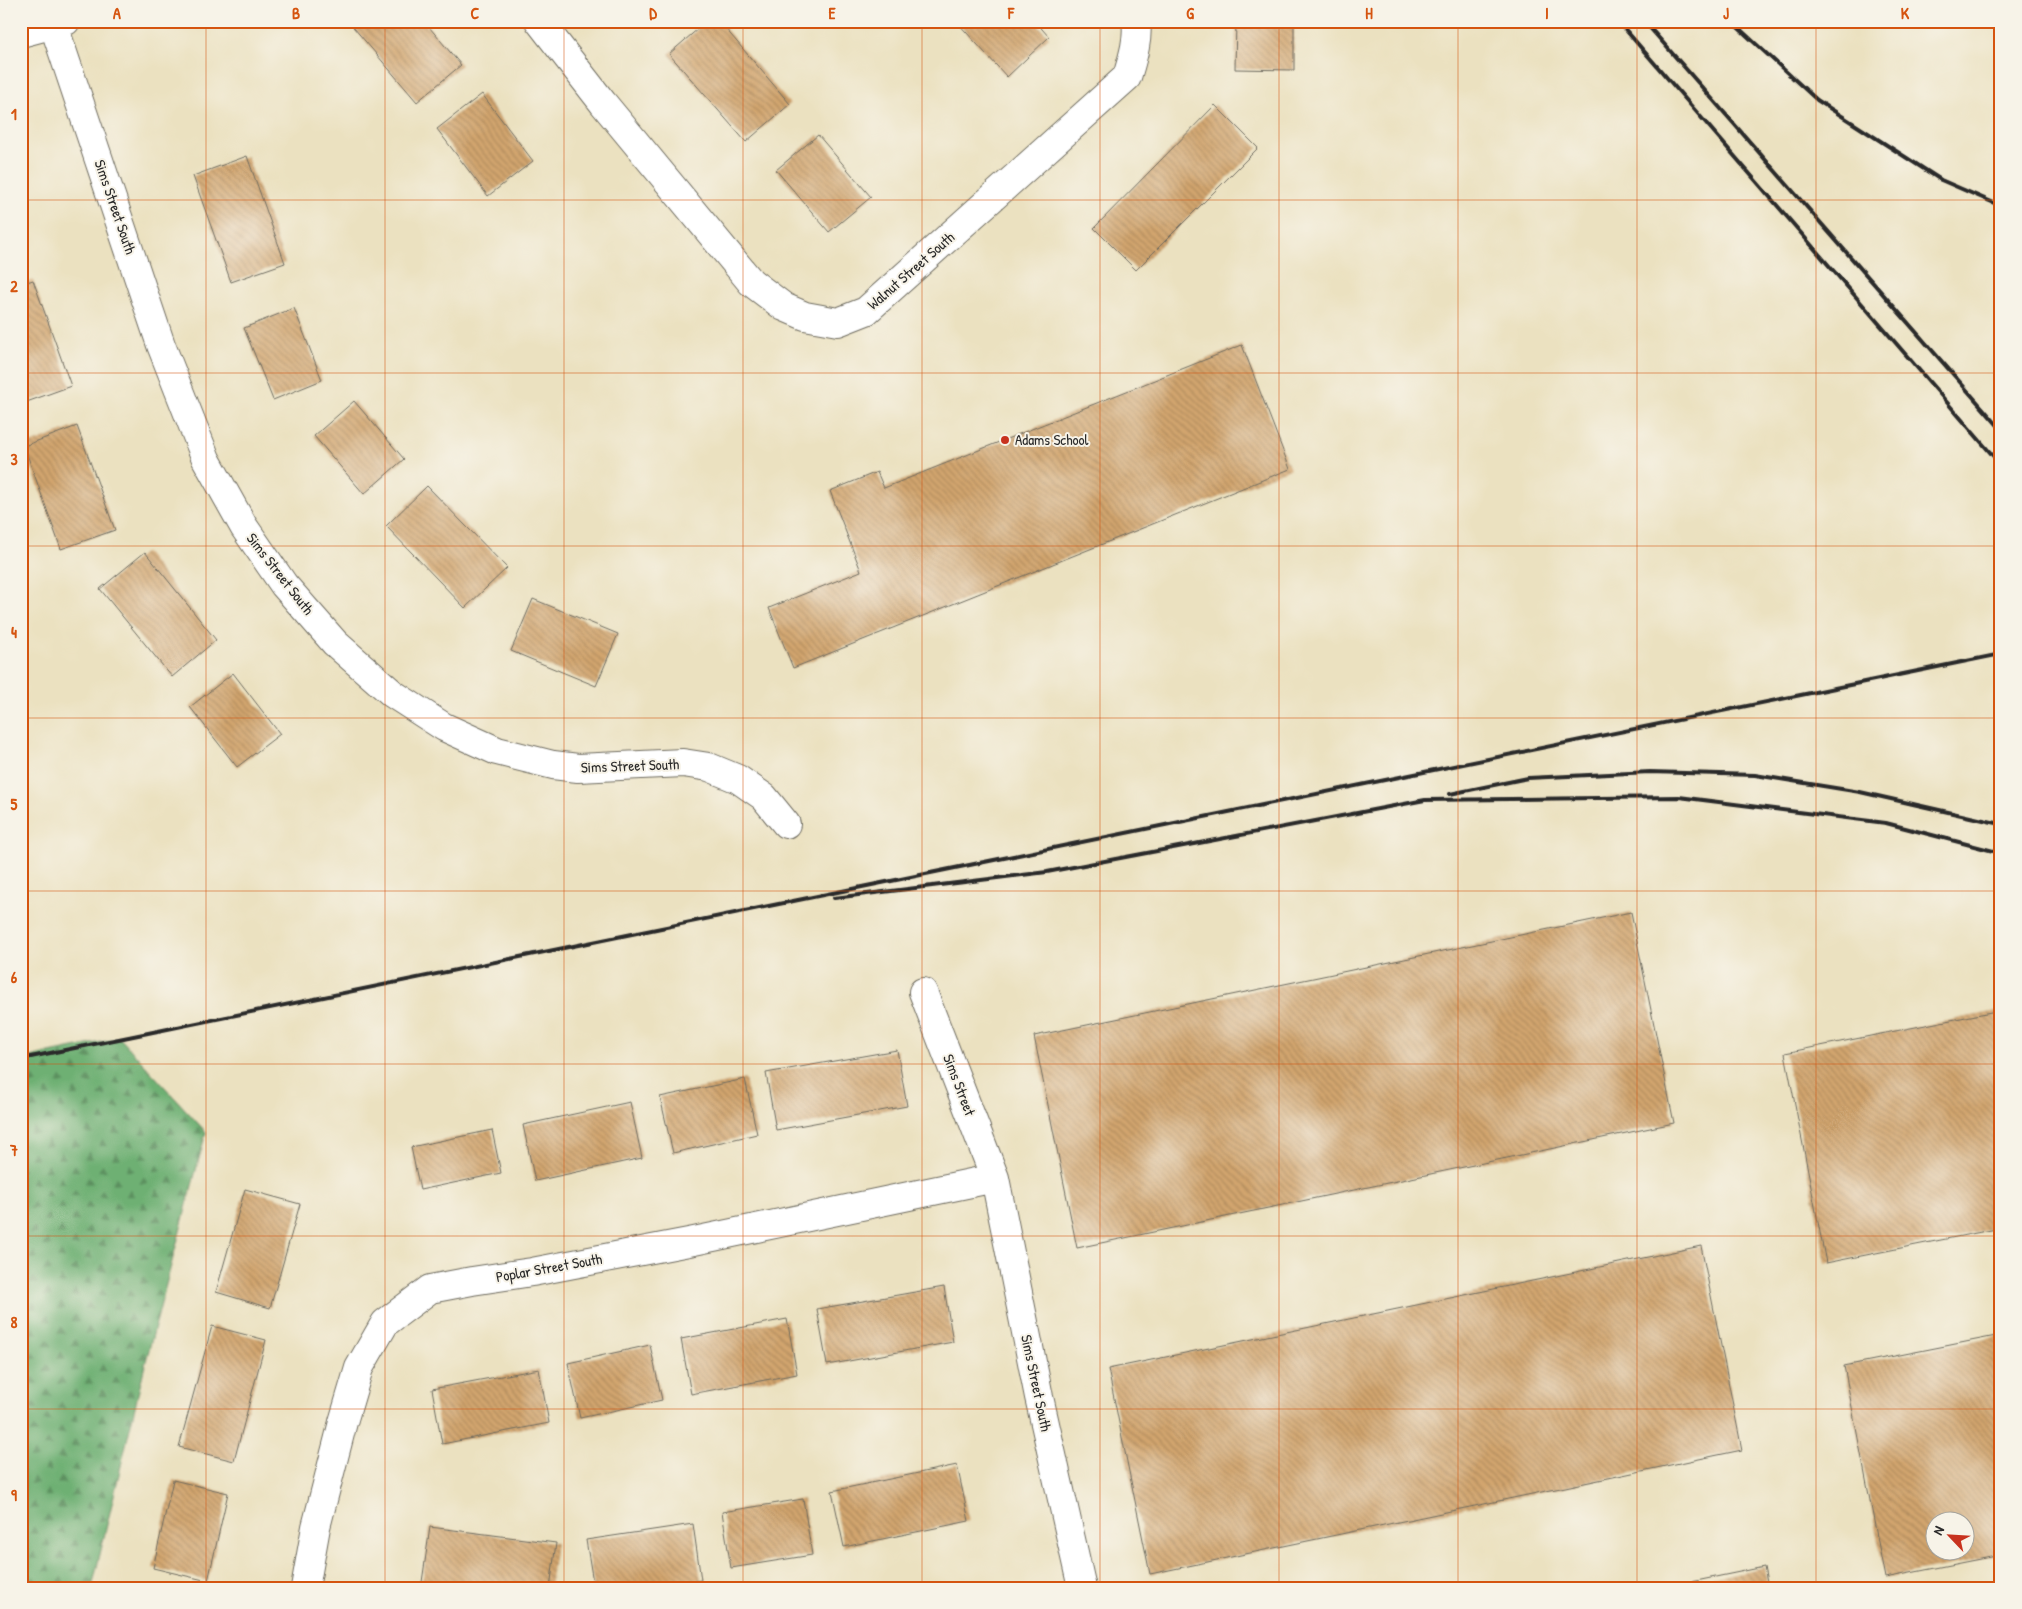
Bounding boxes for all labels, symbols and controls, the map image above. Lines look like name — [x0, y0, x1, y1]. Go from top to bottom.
text: A — [113, 2, 121, 24]
text: B — [292, 2, 300, 24]
text: C — [471, 2, 480, 24]
text: D — [649, 2, 657, 24]
text: E — [828, 2, 836, 24]
text: F — [1007, 2, 1015, 24]
text: G — [1186, 2, 1194, 24]
text: H — [1365, 2, 1373, 24]
text: I — [1545, 2, 1549, 24]
text: J — [1723, 2, 1729, 24]
text: K — [1901, 2, 1910, 24]
text: 1 — [11, 103, 17, 125]
street label: Sims Street South — [90, 157, 141, 257]
street label: Walnut Street South — [863, 227, 959, 314]
text: 2 — [10, 275, 18, 297]
place label: Adams School — [1015, 429, 1089, 450]
marker: Adams School — [999, 434, 1011, 446]
text: 3 — [10, 448, 18, 470]
street label: Sims Street South — [242, 528, 319, 619]
text: 4 — [11, 621, 17, 643]
street label: Sims Street South — [580, 753, 680, 778]
text: 5 — [11, 793, 18, 815]
text: 6 — [11, 966, 18, 988]
street label: Sims Street — [938, 1051, 981, 1120]
text: 7 — [9, 1139, 18, 1161]
street label: Poplar Street South — [494, 1248, 604, 1287]
text: 8 — [11, 1311, 18, 1333]
street label: Sims Street South — [1016, 1333, 1057, 1433]
text: 9 — [11, 1484, 17, 1506]
north arrow — [1924, 1512, 1974, 1562]
text: N — [1928, 1522, 1948, 1538]

